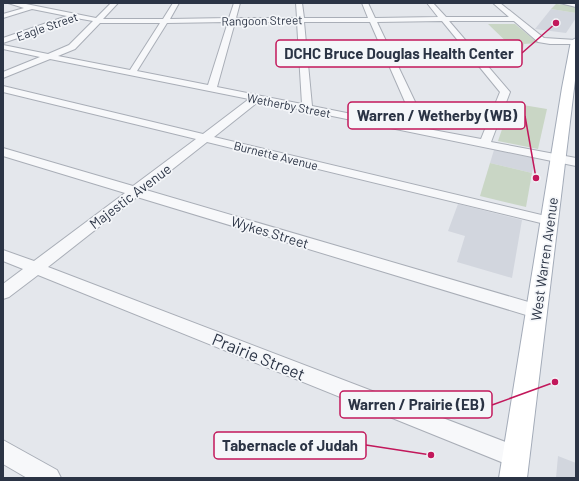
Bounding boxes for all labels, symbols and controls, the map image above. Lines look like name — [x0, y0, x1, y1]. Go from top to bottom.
street label: Eagle Street — [14, 9, 80, 43]
street label: Rangoon Street — [221, 12, 303, 28]
callout: DCHC Bruce Douglas Health Center — [276, 40, 522, 67]
text: DCHC Bruce Douglas Health Center — [284, 44, 514, 62]
street label: Wetherby Street — [246, 90, 332, 120]
callout: Warren / Wetherby (WB) — [348, 102, 525, 129]
text: Warren / Wetherby (WB) — [357, 106, 518, 124]
street label: Burnette Avenue — [232, 138, 320, 172]
street label: Majestic Avenue — [86, 160, 174, 232]
street label: West Warren Avenue — [527, 196, 561, 322]
street label: Wykes Street — [229, 212, 311, 252]
street label: Prairie Street — [210, 328, 308, 384]
callout: Warren / Prairie (EB) — [340, 391, 492, 418]
text: Warren / Prairie (EB) — [348, 395, 485, 413]
callout: Tabernacle of Judah — [214, 432, 366, 459]
text: Tabernacle of Judah — [222, 436, 358, 454]

